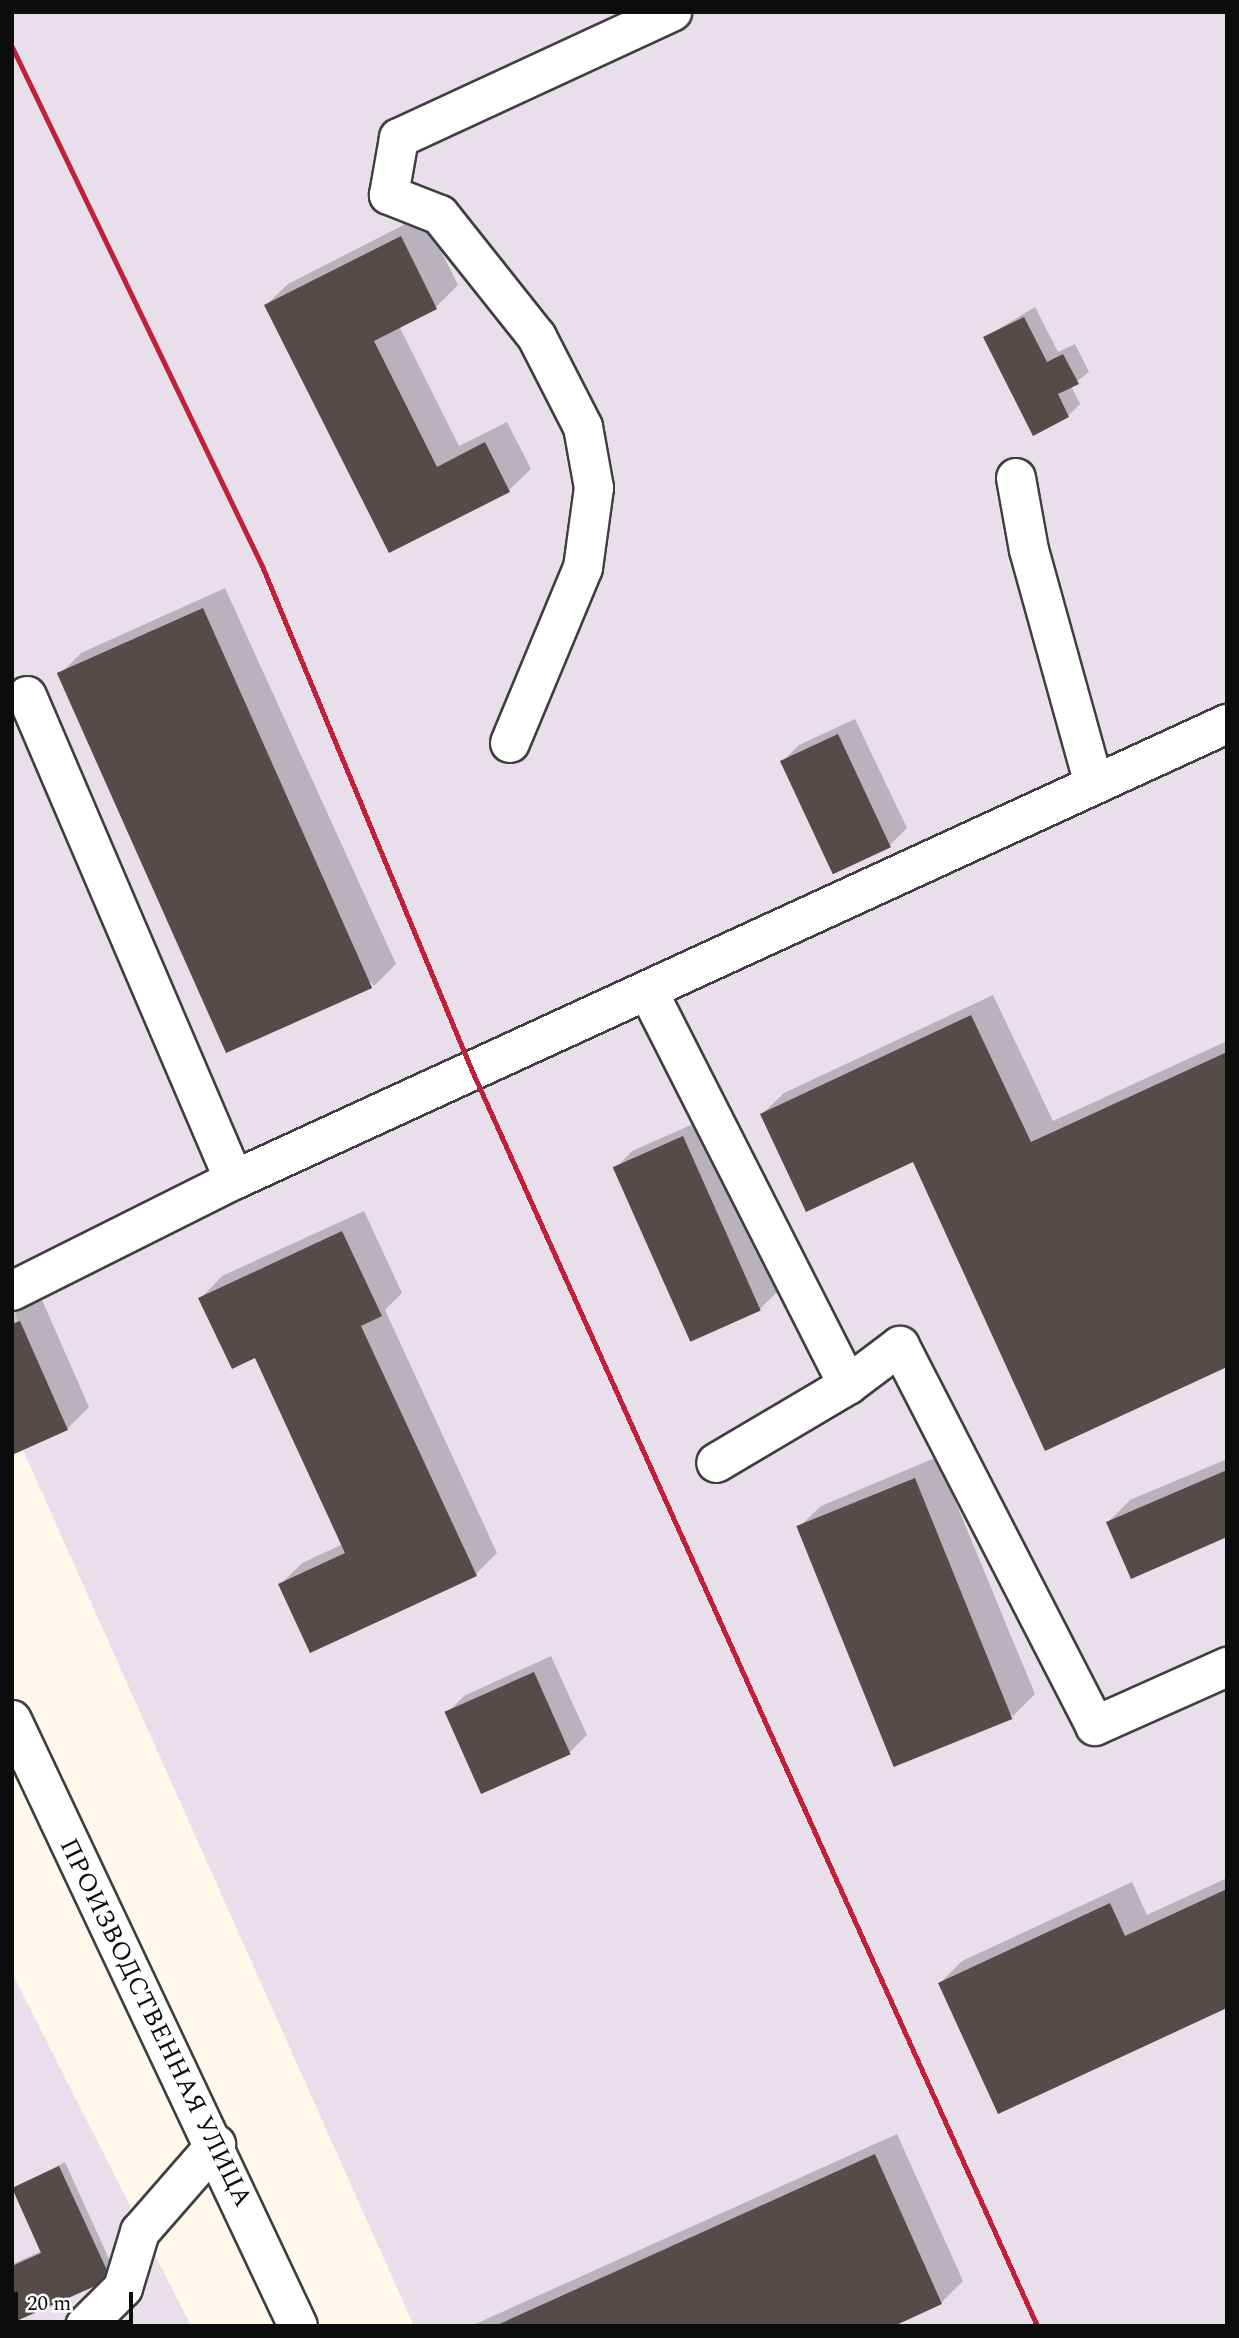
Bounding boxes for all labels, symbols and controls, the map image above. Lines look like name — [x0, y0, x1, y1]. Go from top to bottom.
street label: ПРОИЗВОДСТВЕННАЯ УЛИЦА — [52, 1834, 258, 2212]
scale bar — [18, 2278, 136, 2322]
text: 20 m — [27, 2288, 71, 2320]

